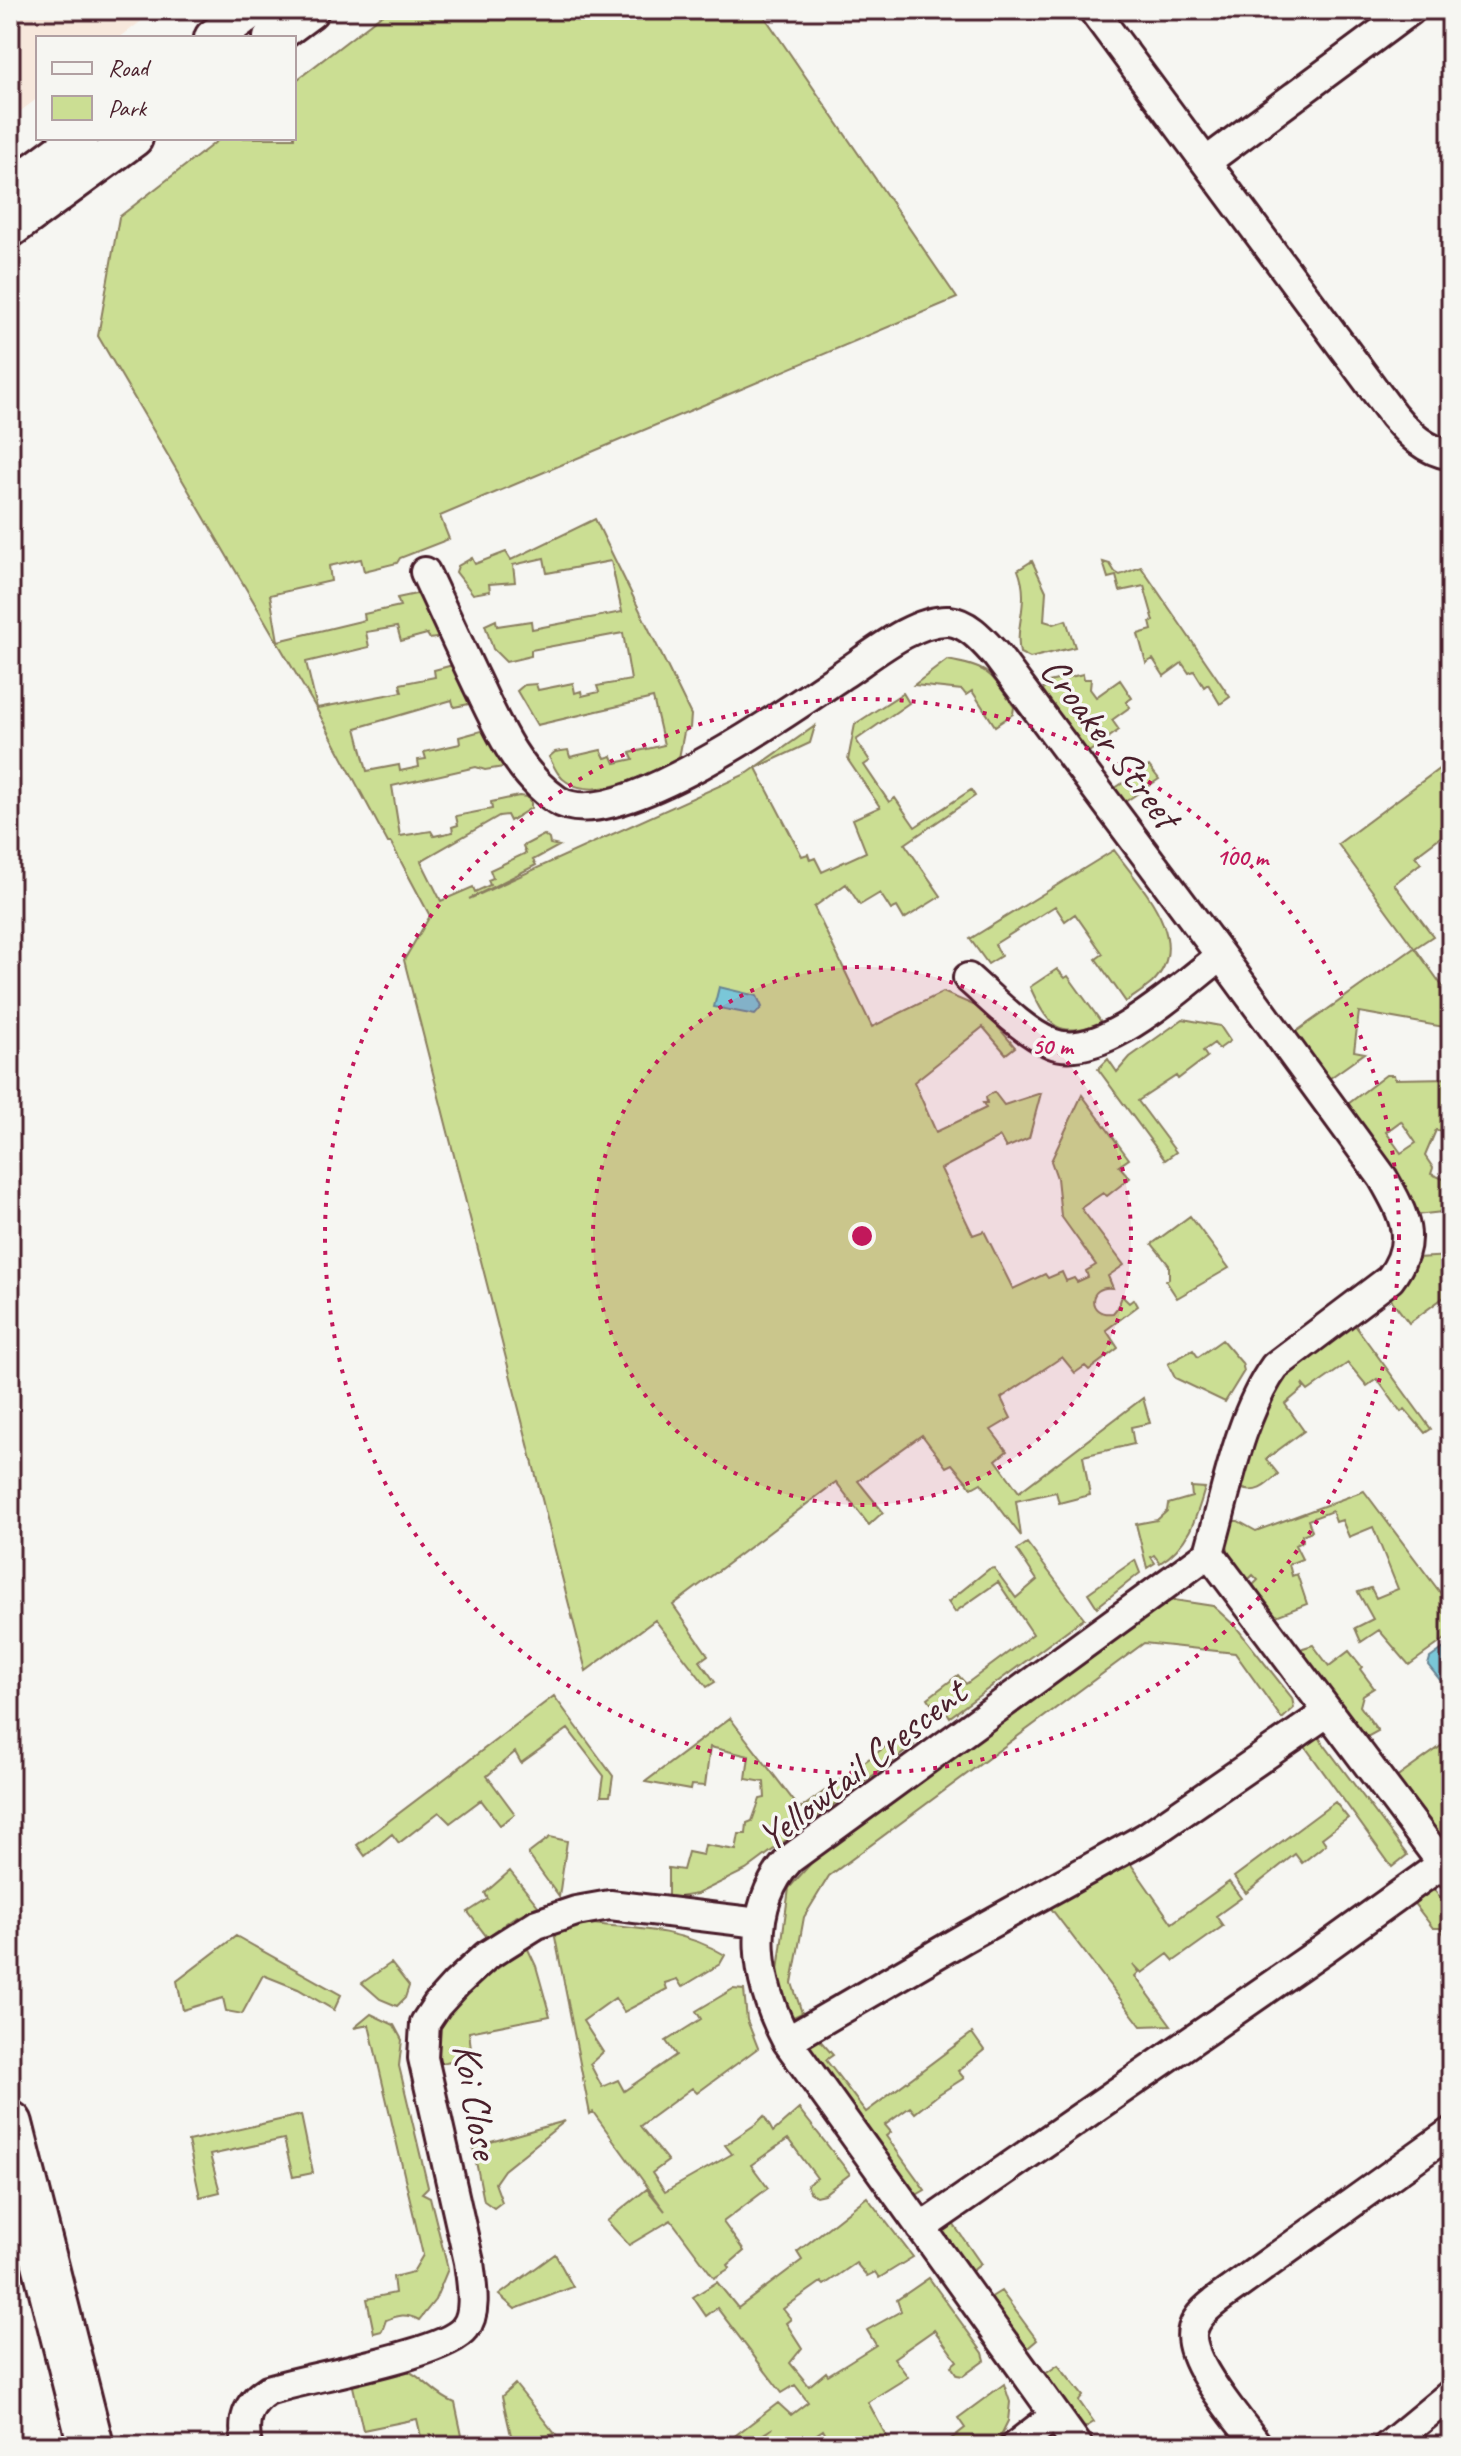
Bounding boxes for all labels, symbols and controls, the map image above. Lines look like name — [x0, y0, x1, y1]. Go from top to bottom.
legend — [36, 36, 296, 140]
text: Road — [108, 53, 152, 83]
text: Park — [108, 93, 148, 123]
street label: Croaker Street — [1029, 647, 1194, 843]
text: 100 m — [1216, 842, 1270, 872]
text: 50 m — [1032, 1031, 1075, 1061]
centre of rings — [848, 1222, 876, 1250]
street label: Yellowtail Crescent — [747, 1665, 979, 1862]
street label: Koi Close — [441, 2040, 511, 2166]

